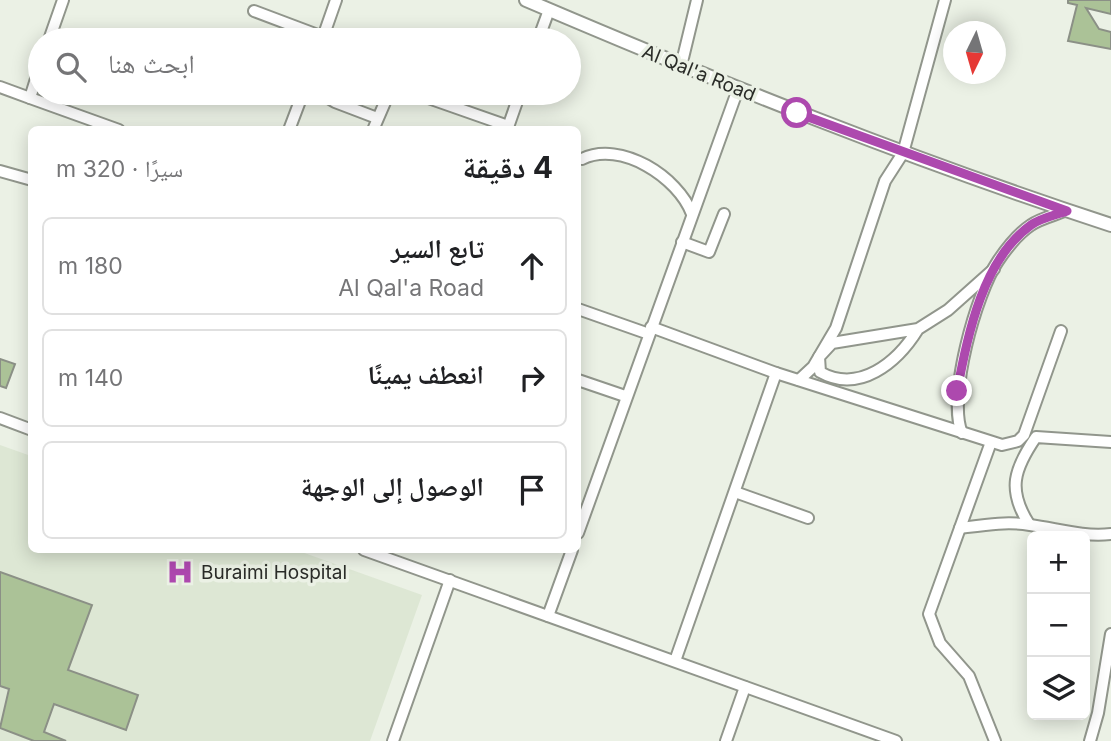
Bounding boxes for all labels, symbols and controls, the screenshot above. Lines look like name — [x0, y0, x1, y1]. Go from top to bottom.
north arrow — [943, 21, 1006, 84]
search box — [28, 28, 581, 105]
street label: Al Qal'a Road — [639, 40, 759, 106]
icon: search — [52, 48, 90, 86]
text: ابحث هنا — [108, 48, 195, 79]
route start — [781, 97, 812, 128]
text: 4 دقيقة — [463, 149, 553, 185]
text: سيرًا · 320 m — [56, 155, 183, 183]
text: تابع السير — [391, 233, 484, 264]
icon: ahead — [513, 247, 551, 285]
text: 180 m — [58, 252, 123, 280]
text: Al Qal'a Road — [338, 274, 484, 302]
text: انعطف يمينًا — [368, 359, 484, 390]
icon: right — [513, 359, 551, 397]
text: 140 m — [58, 364, 123, 392]
route end — [941, 375, 972, 406]
text: الوصول إلى الوجهة — [301, 471, 484, 502]
icon: arrive — [513, 471, 551, 509]
map controls — [1027, 531, 1090, 720]
button: + — [1027, 531, 1090, 594]
hospital icon: Buraimi Hospital — [165, 557, 195, 587]
place label: Buraimi Hospital — [201, 561, 347, 584]
button: − — [1027, 594, 1090, 657]
button: layers — [1027, 657, 1090, 720]

